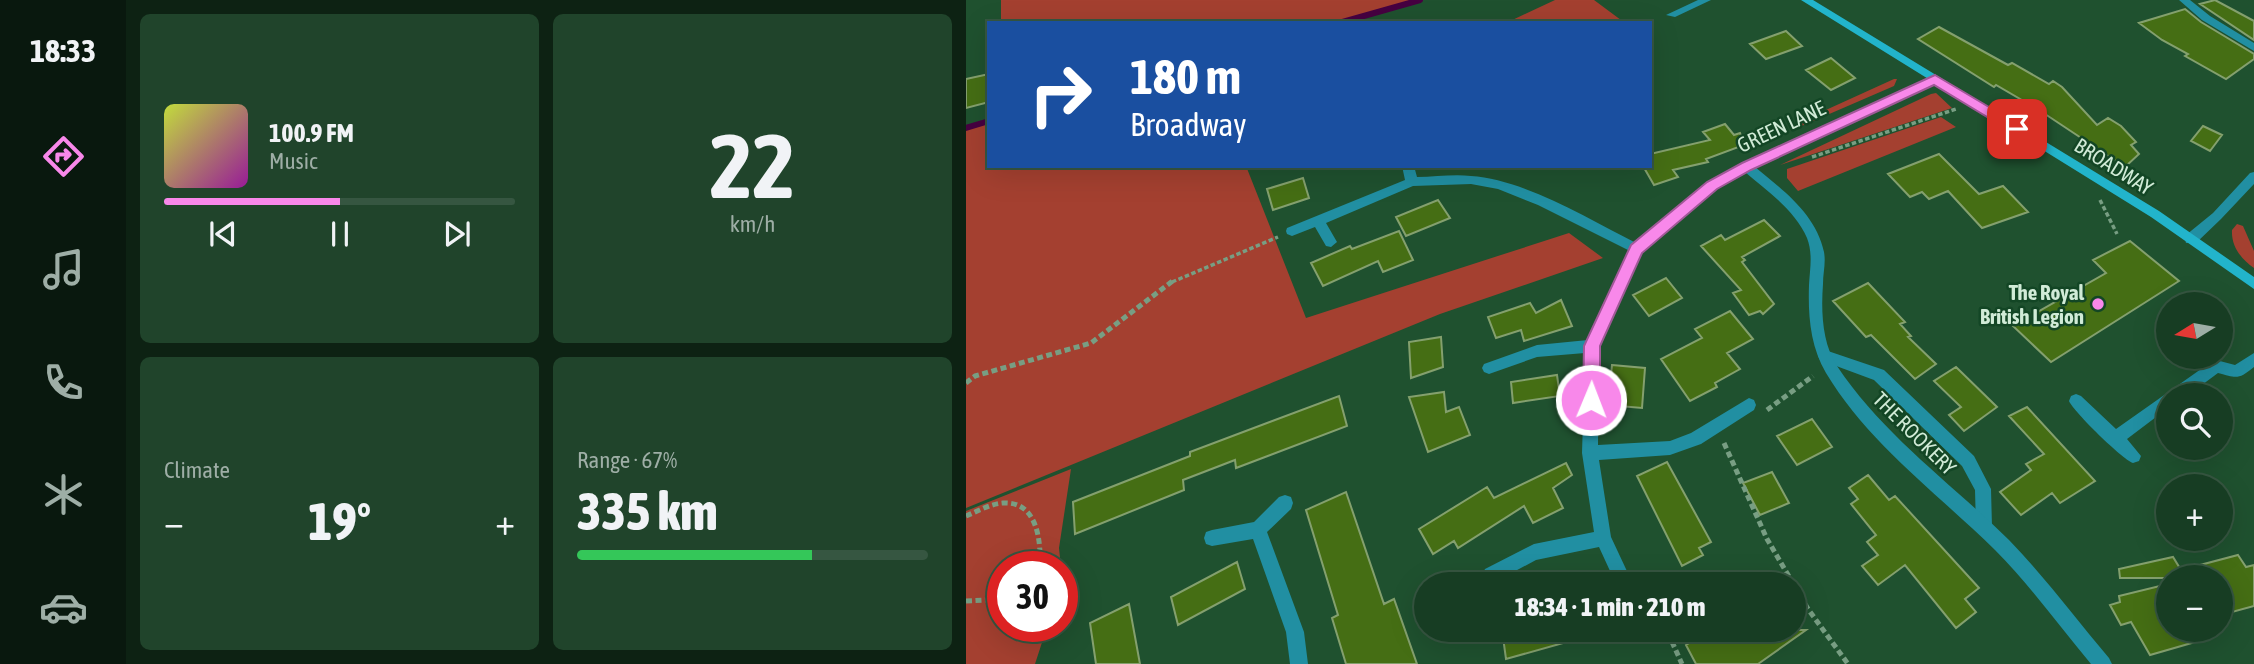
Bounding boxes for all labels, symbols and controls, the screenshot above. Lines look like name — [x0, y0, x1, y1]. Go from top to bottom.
text: 18:33 — [30, 32, 96, 69]
text: 180 m — [1130, 48, 1241, 104]
icon: right — [1015, 49, 1106, 140]
street label: GREEN LANE — [1733, 95, 1829, 157]
pin — [1987, 99, 2047, 159]
text: Broadway — [1130, 106, 1247, 143]
icon: arrive — [1998, 110, 2036, 148]
text: 22 — [710, 113, 795, 217]
text: 100.9 FM — [269, 118, 354, 148]
icon: directions — [39, 132, 88, 181]
street label: BROADWAY — [2070, 133, 2158, 200]
text: Music — [269, 148, 317, 174]
text: km/h — [730, 211, 775, 237]
icon: previous — [204, 215, 242, 253]
icon: pause — [321, 215, 359, 253]
icon: next — [438, 215, 476, 253]
icon: music — [39, 245, 88, 294]
place label: The Royal British Legion — [1980, 280, 2084, 328]
north arrow — [2156, 292, 2233, 369]
map controls — [2156, 292, 2233, 642]
marker: The Royal British Legion — [2090, 296, 2106, 312]
icon: phone — [39, 358, 88, 407]
position arrow — [1554, 363, 1628, 437]
button: search — [2156, 383, 2233, 460]
street label: THE ROOKERY — [1869, 387, 1962, 480]
text: Range · 67% — [577, 447, 677, 473]
text: Climate — [164, 457, 230, 483]
icon: climate — [39, 470, 88, 519]
button: + — [2156, 474, 2233, 551]
text: 335 km — [577, 481, 718, 541]
text: 19° — [308, 491, 371, 551]
text: − — [164, 500, 184, 543]
text: + — [495, 500, 515, 543]
speed limit sign: 30 — [987, 551, 1078, 642]
button: − — [2156, 565, 2233, 642]
icon: car — [39, 583, 88, 632]
text: 18:34 · 1 min · 210 m — [1515, 592, 1705, 622]

